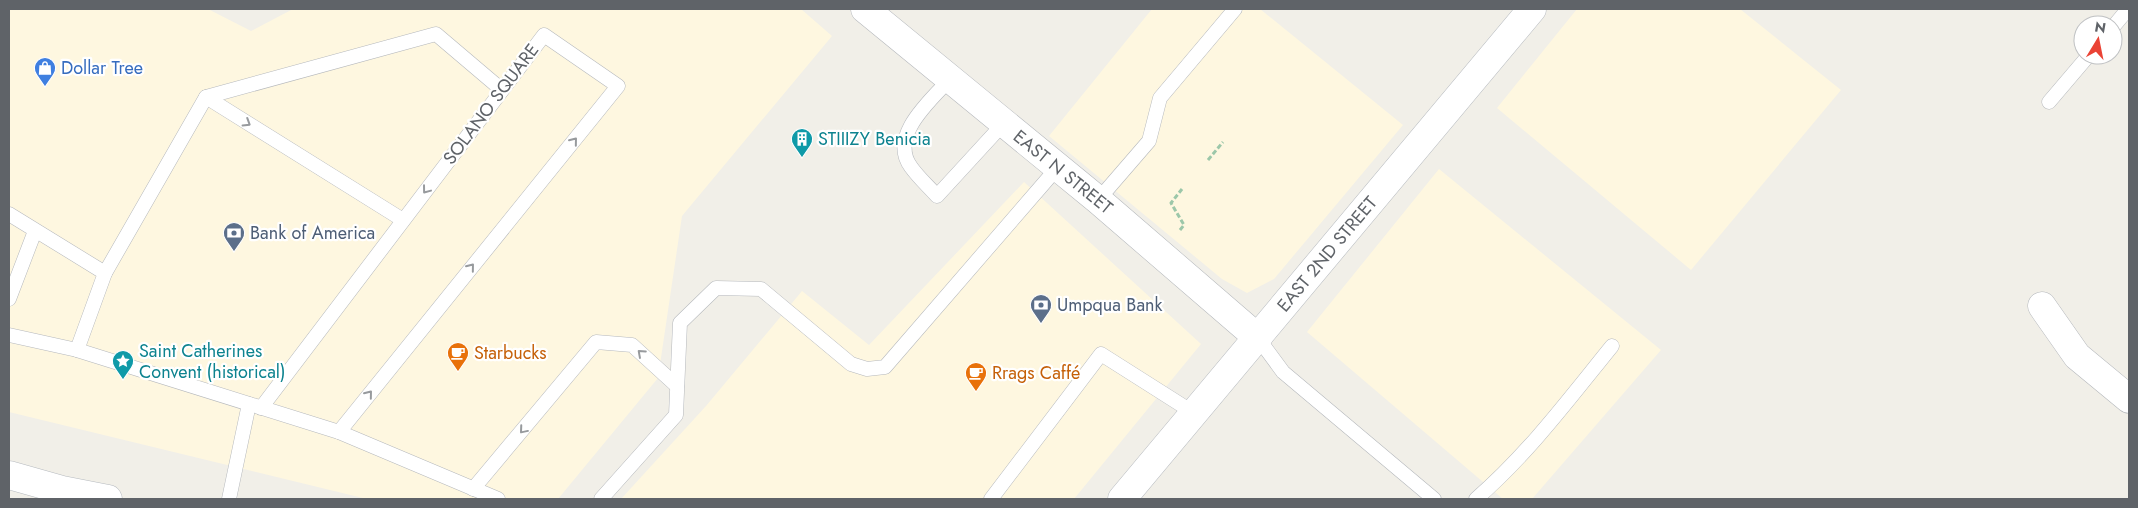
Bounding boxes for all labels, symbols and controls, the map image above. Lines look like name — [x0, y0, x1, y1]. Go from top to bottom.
north arrow — [2073, 15, 2123, 65]
text: N — [2093, 16, 2107, 38]
street label: SOLANO SQUARE — [437, 38, 545, 170]
place label: Dollar Tree — [61, 55, 143, 81]
shop icon: Dollar Tree — [33, 56, 57, 87]
one-way arrow — [242, 116, 251, 126]
street label: EAST N STREET — [1008, 124, 1119, 221]
place label: STIIIZY Benicia — [818, 126, 931, 152]
building icon: STIIIZY Benicia — [790, 127, 814, 158]
one-way arrow — [568, 138, 576, 147]
one-way arrow — [424, 184, 432, 193]
street label: EAST 2ND STREET — [1271, 190, 1384, 317]
place label: Bank of America — [250, 220, 375, 246]
bank icon: Bank of America — [222, 221, 246, 252]
one-way arrow — [466, 264, 475, 273]
place label: Umpqua Bank — [1057, 292, 1162, 318]
bank icon: Umpqua Bank — [1029, 293, 1053, 324]
place label: Saint Catherines Convent (historical) — [139, 338, 286, 385]
place label: Starbucks — [474, 340, 547, 366]
cafe icon: Starbucks — [446, 341, 470, 372]
place icon: Saint Catherines Convent (historical) — [111, 349, 135, 380]
one-way arrow — [638, 350, 647, 359]
place label: Rrags Caffé — [992, 360, 1080, 386]
cafe icon: Rrags Caffé — [964, 361, 988, 392]
one-way arrow — [364, 391, 372, 400]
one-way arrow — [519, 424, 528, 433]

